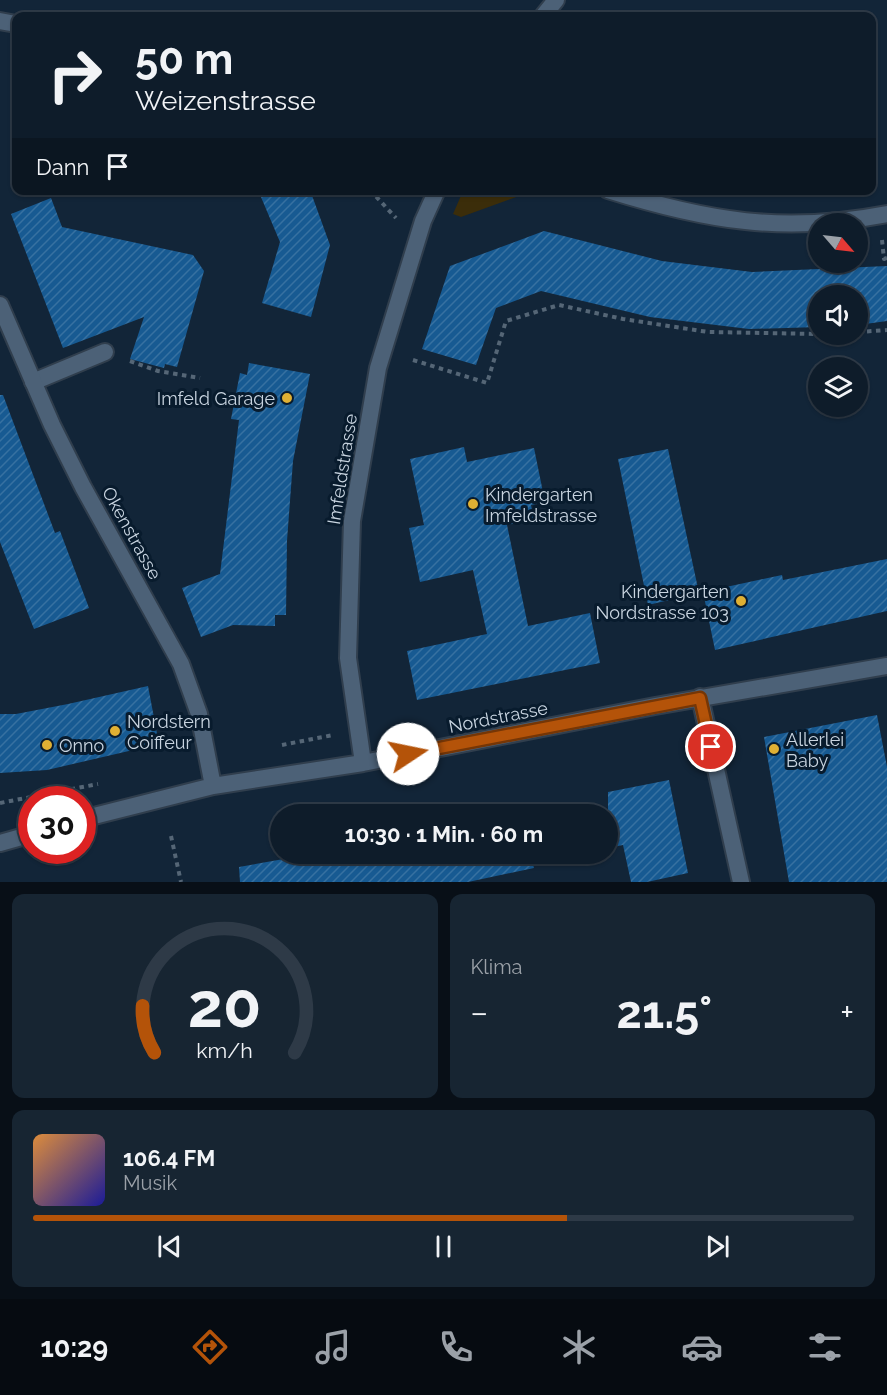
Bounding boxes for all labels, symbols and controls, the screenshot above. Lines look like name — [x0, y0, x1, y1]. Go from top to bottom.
text: 50 m — [135, 35, 233, 84]
icon: right — [36, 36, 114, 114]
text: Weizenstrasse — [135, 85, 316, 116]
icon: arrive — [101, 150, 134, 183]
text: Dann — [36, 154, 89, 180]
north arrow — [808, 213, 868, 273]
map controls — [808, 213, 868, 417]
button: sound — [808, 285, 868, 345]
button: layers — [808, 357, 868, 417]
place label: Imfeld Garage — [157, 388, 275, 409]
marker: Imfeld Garage — [280, 391, 294, 405]
street label: Imfeldstrasse — [323, 412, 361, 526]
street label: Okenstrasse — [98, 483, 166, 583]
place label: Kindergarten Imfeldstrasse — [485, 484, 597, 526]
marker: Kindergarten Imfeldstrasse — [466, 497, 480, 511]
place label: Kindergarten Nordstrasse 103 — [596, 581, 729, 623]
marker: Kindergarten Nordstrasse 103 — [734, 594, 748, 608]
street label: Nordstrasse — [447, 697, 550, 737]
place label: Nordstern Coiffeur — [127, 711, 211, 753]
pin — [685, 721, 736, 772]
position arrow — [376, 722, 440, 786]
marker: Nordstern Coiffeur — [108, 724, 122, 738]
place label: Allerlei Baby — [786, 729, 844, 771]
icon: arrive — [694, 730, 727, 763]
place label: Onno — [59, 735, 104, 756]
marker: Onno — [40, 738, 54, 752]
marker: Allerlei Baby — [767, 742, 781, 756]
speed limit sign: 30 — [18, 786, 96, 864]
text: 10:30 · 1 Min. · 60 m — [345, 821, 543, 847]
text: Klima — [471, 955, 522, 979]
text: 20 — [188, 968, 261, 1042]
text: 21.5° — [617, 986, 712, 1039]
text: − — [471, 993, 488, 1032]
text: + — [840, 993, 854, 1032]
text: km/h — [196, 1038, 253, 1063]
text: 106.4 FM — [123, 1145, 215, 1171]
text: Musik — [123, 1171, 177, 1195]
icon: previous — [153, 1230, 186, 1263]
icon: pause — [427, 1230, 460, 1263]
icon: next — [701, 1230, 734, 1263]
icon: directions — [189, 1326, 231, 1368]
icon: music — [312, 1326, 354, 1368]
icon: phone — [435, 1326, 477, 1368]
icon: climate — [558, 1326, 600, 1368]
icon: car — [681, 1326, 723, 1368]
icon: filters — [804, 1326, 846, 1368]
text: 10:29 — [41, 1332, 108, 1363]

